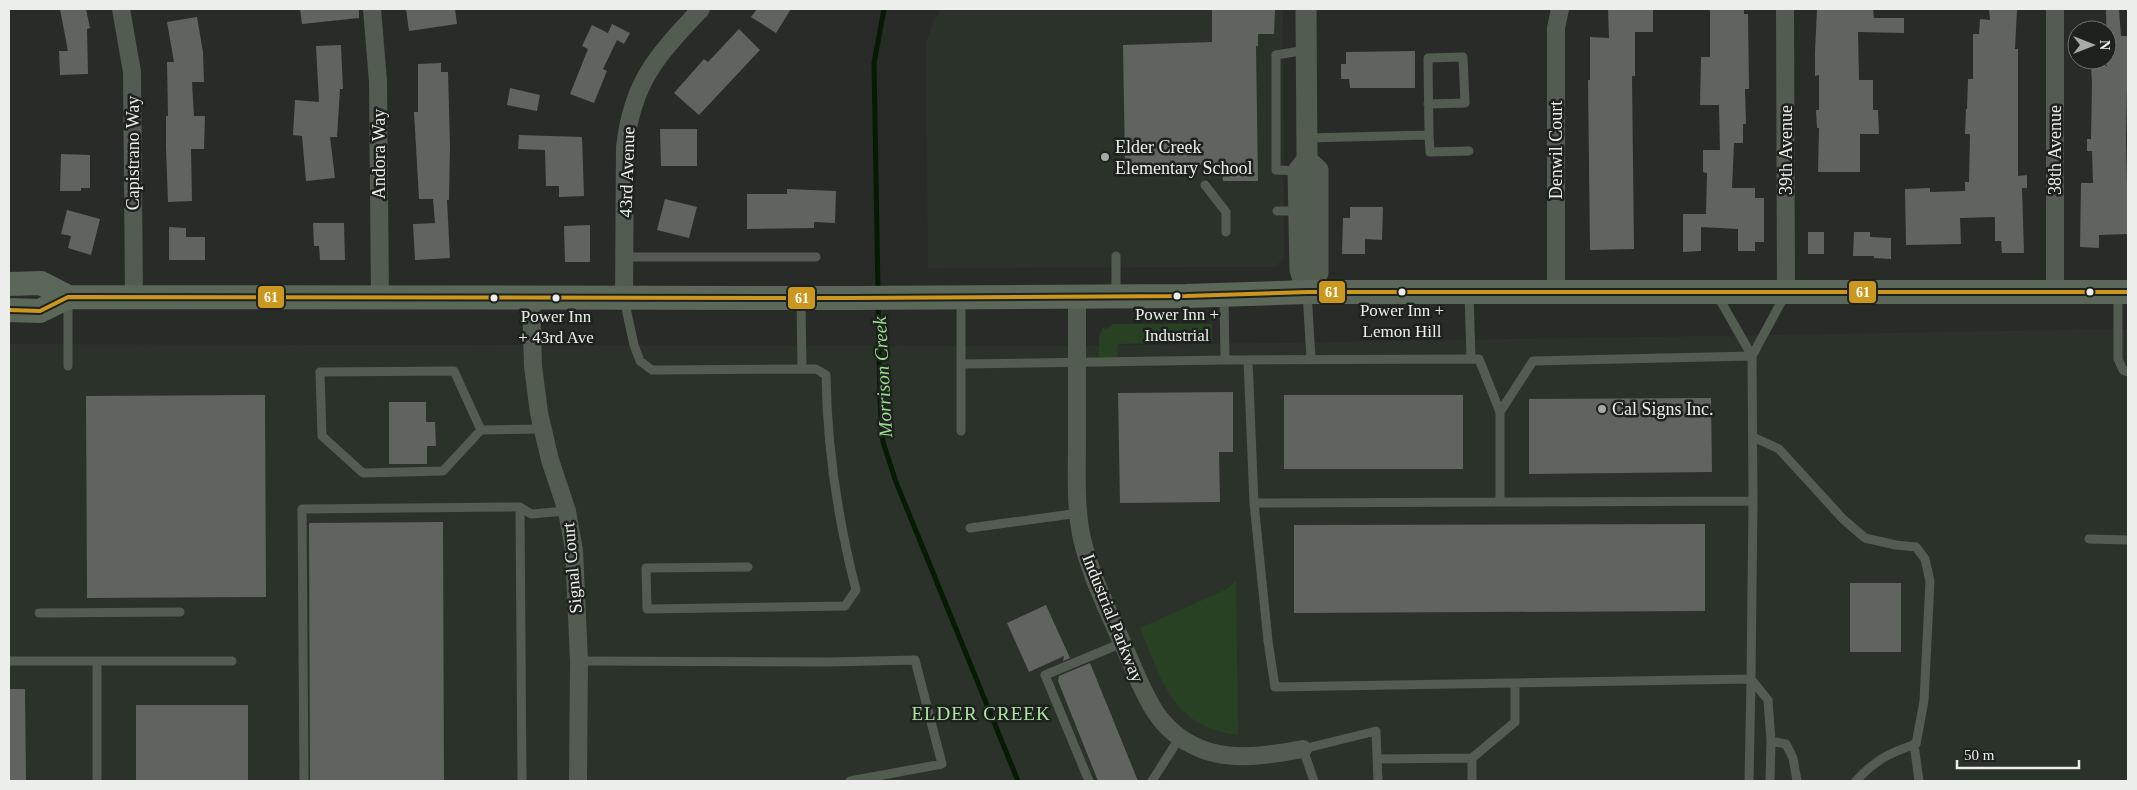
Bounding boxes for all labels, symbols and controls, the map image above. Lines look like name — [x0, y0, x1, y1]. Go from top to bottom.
north arrow — [2067, 20, 2117, 70]
text: N — [2097, 40, 2112, 50]
street label: Capistrano Way — [123, 96, 143, 210]
street label: Denwil Court — [1546, 101, 1566, 199]
street label: 39th Avenue — [1776, 105, 1796, 195]
street label: 38th Avenue — [2045, 105, 2065, 195]
street label: Andora Way — [369, 109, 389, 199]
street label: 43rd Avenue — [615, 126, 639, 218]
place label: Elder Creek Elementary School — [1115, 137, 1252, 178]
marker: Elder Creek Elementary School — [1099, 151, 1111, 163]
line badge: 61 — [1318, 280, 1346, 304]
line badge: 61 — [1848, 280, 1877, 304]
line badge: 61 — [257, 285, 285, 309]
text: 61 — [1325, 285, 1339, 300]
text: 61 — [1856, 285, 1870, 300]
line badge: 61 — [787, 286, 816, 310]
marker: Power Inn + Lemon Hill — [1397, 287, 1407, 297]
unlabelled marker — [2085, 287, 2095, 297]
text: 61 — [264, 290, 278, 305]
text: 61 — [795, 291, 809, 306]
marker: Power Inn + Industrial — [1172, 291, 1182, 301]
unlabelled marker — [489, 293, 499, 303]
marker: Power Inn + 43rd Ave — [551, 293, 561, 303]
place label: Power Inn + Lemon Hill — [1360, 301, 1444, 341]
place label: Power Inn + Industrial — [1135, 305, 1219, 345]
place label: Power Inn + 43rd Ave — [518, 307, 594, 347]
water label: Morrison Creek — [869, 315, 896, 439]
place label: Cal Signs Inc. — [1612, 399, 1714, 419]
marker: Cal Signs Inc. — [1596, 403, 1608, 415]
street label: Signal Court — [558, 522, 586, 614]
street label: Industrial Parkway — [1078, 551, 1148, 685]
district label: ELDER CREEK — [911, 703, 1051, 724]
scale bar — [1957, 738, 2080, 770]
text: 50 m — [1964, 747, 1995, 763]

